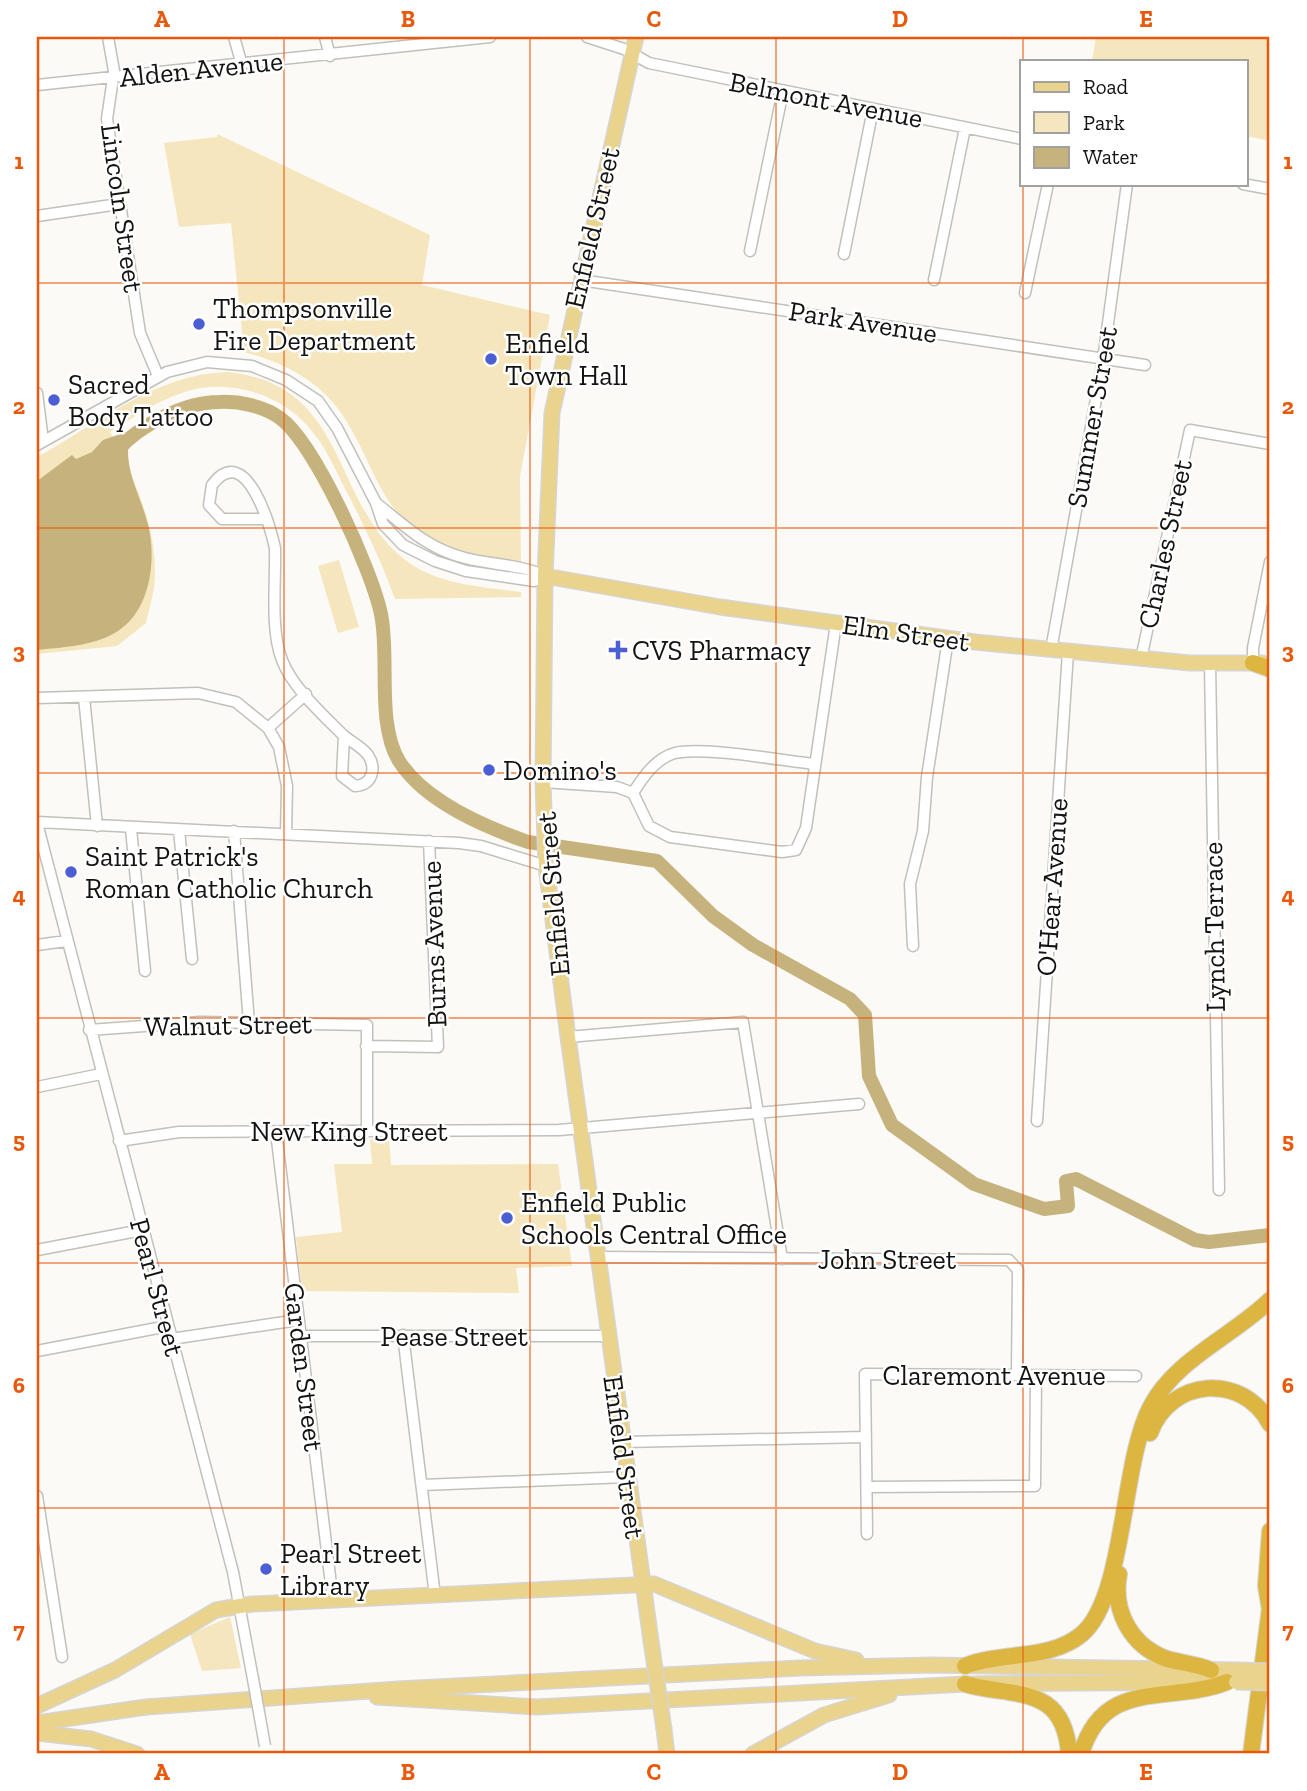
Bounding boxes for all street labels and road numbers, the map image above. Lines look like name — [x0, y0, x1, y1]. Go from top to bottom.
street label: Alden Avenue — [118, 44, 284, 94]
street label: Belmont Avenue — [726, 65, 926, 135]
street label: Lincoln Street — [94, 121, 150, 295]
street label: Enfield Street — [557, 144, 627, 312]
street label: Park Avenue — [786, 294, 940, 350]
street label: Summer Street — [1060, 323, 1124, 510]
street label: Charles Street — [1131, 456, 1199, 631]
street label: Elm Street — [840, 608, 972, 658]
street label: O'Hear Avenue — [1029, 797, 1075, 977]
street label: Enfield Street — [529, 810, 577, 977]
street label: Lynch Terrace — [1196, 841, 1232, 1013]
street label: Burns Avenue — [415, 860, 453, 1028]
street label: Walnut Street — [144, 1007, 313, 1043]
street label: New King Street — [250, 1115, 448, 1148]
street label: Pearl Street — [123, 1214, 191, 1360]
street label: John Street — [818, 1243, 957, 1276]
street label: Garden Street — [277, 1281, 331, 1454]
street label: Pease Street — [380, 1320, 528, 1353]
street label: Claremont Avenue — [882, 1359, 1106, 1392]
street label: Enfield Street — [596, 1373, 652, 1541]

